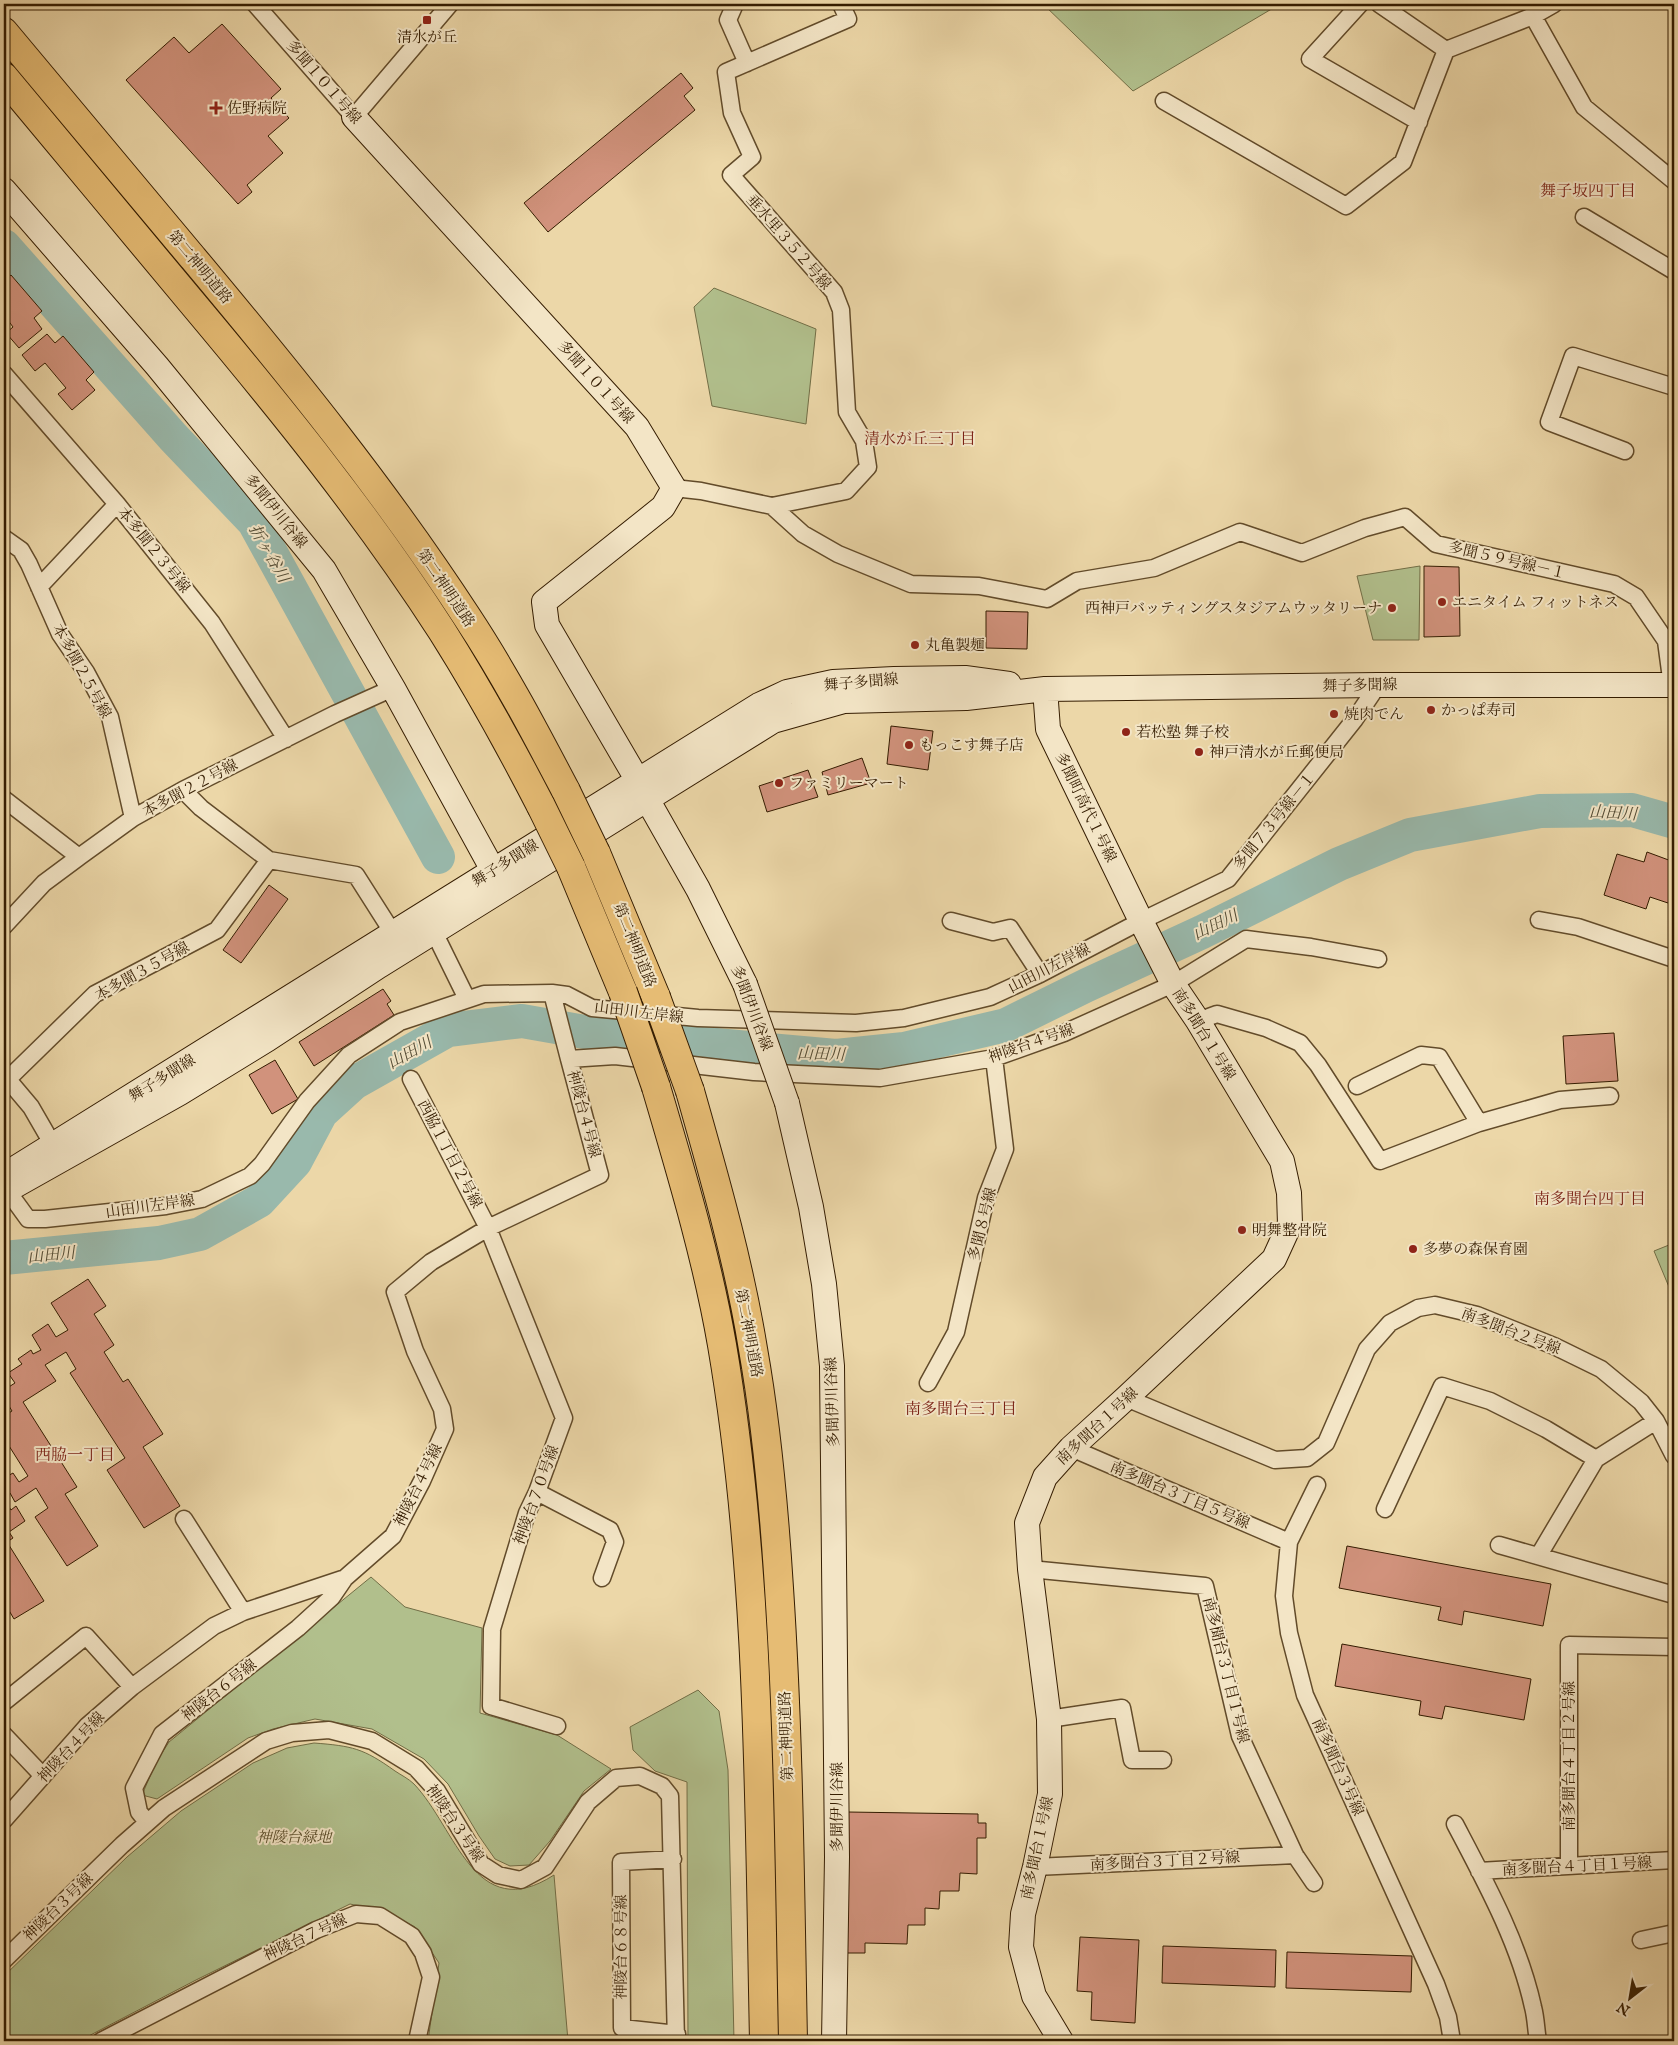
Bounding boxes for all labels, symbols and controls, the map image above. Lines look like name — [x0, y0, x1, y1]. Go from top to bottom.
marker: 清水が丘 — [421, 14, 433, 26]
place label: 清水が丘 — [397, 28, 457, 47]
street label: 多聞１０１号線 — [282, 36, 365, 128]
place label: 佐野病院 — [227, 99, 287, 118]
marker: 佐野病院 — [209, 101, 223, 115]
district label: 舞子坂四丁目 — [1540, 182, 1636, 202]
street label: 垂水里３５２号線 — [742, 191, 835, 294]
street label: 第二神明道路 — [163, 227, 236, 308]
street label: 多聞１０１号線 — [553, 337, 638, 428]
district label: 清水が丘三丁目 — [864, 430, 976, 450]
street label: 多聞伊川谷線 — [240, 470, 311, 552]
street label: 本多聞２３号線 — [113, 504, 194, 597]
water label: 折ヶ谷川 — [244, 521, 294, 588]
street label: 多聞５９号線－１ — [1446, 538, 1567, 583]
street label: 第二神明道路 — [413, 546, 479, 631]
place label: エニタイム フィットネス — [1452, 593, 1619, 612]
marker: エニタイム フィットネス — [1436, 596, 1448, 608]
place label: 西神戸バッティングスタジアムウッタリーナ — [1085, 599, 1382, 618]
marker: 西神戸バッティングスタジアムウッタリーナ — [1386, 602, 1398, 614]
street label: 本多聞２５号線 — [48, 621, 115, 722]
place label: 丸亀製麺 — [925, 636, 985, 655]
marker: 丸亀製麺 — [909, 639, 921, 651]
street label: 舞子多聞線 — [823, 670, 899, 695]
street label: 舞子多聞線 — [1322, 675, 1398, 696]
place label: かっぱ寿司 — [1441, 701, 1516, 720]
marker: かっぱ寿司 — [1425, 704, 1437, 716]
place label: 焼肉でん — [1344, 705, 1404, 724]
marker: 焼肉でん — [1328, 708, 1340, 720]
place label: 若松塾 舞子校 — [1136, 723, 1229, 742]
marker: 若松塾 舞子校 — [1120, 726, 1132, 738]
place label: もっこす舞子店 — [919, 736, 1024, 755]
marker: もっこす舞子店 — [903, 739, 915, 751]
place label: 神戸清水が丘郵便局 — [1209, 743, 1344, 762]
marker: 神戸清水が丘郵便局 — [1193, 746, 1205, 758]
street label: 多聞町高代１号線 — [1051, 749, 1120, 865]
street label: 本多聞２２号線 — [139, 755, 241, 821]
street label: 多聞７３号線－１ — [1229, 769, 1320, 874]
place label: ファミリーマート — [789, 774, 909, 793]
marker: ファミリーマート — [773, 777, 785, 789]
water label: 山田川 — [1588, 803, 1639, 825]
street label: 舞子多聞線 — [468, 835, 542, 891]
street label: 第二神明道路 — [609, 900, 660, 990]
water label: 山田川 — [1190, 905, 1244, 945]
street label: 本多聞３５号線 — [92, 938, 193, 1005]
street label: 山田川左岸線 — [1005, 940, 1094, 997]
street label: 多聞伊川谷線 — [727, 963, 777, 1054]
street label: 南多聞台１号線 — [1168, 985, 1239, 1084]
street label: 山田川左岸線 — [593, 998, 685, 1027]
street label: 神陵台４号線 — [986, 1020, 1077, 1067]
water label: 山田川 — [384, 1032, 438, 1074]
water label: 山田川 — [797, 1044, 847, 1066]
street label: 舞子多聞線 — [125, 1050, 199, 1106]
street label: 神陵台４号線 — [563, 1068, 604, 1160]
street label: 西脇１丁目２号線 — [413, 1097, 486, 1212]
street label: 多聞８号線 — [964, 1185, 1001, 1263]
district label: 南多聞台四丁目 — [1534, 1190, 1646, 1210]
street label: 山田川左岸線 — [104, 1191, 196, 1222]
place label: 明舞整骨院 — [1252, 1221, 1327, 1240]
marker: 明舞整骨院 — [1236, 1224, 1248, 1236]
place label: 多夢の森保育園 — [1423, 1240, 1528, 1259]
water label: 山田川 — [26, 1243, 78, 1268]
marker: 多夢の森保育園 — [1407, 1243, 1419, 1255]
street label: 第二神明道路 — [731, 1287, 766, 1379]
street label: 南多聞台２号線 — [1458, 1304, 1563, 1359]
street label: 多聞伊川谷線 — [821, 1357, 844, 1447]
street label: 南多聞台１号線 — [1052, 1384, 1142, 1469]
district label: 南多聞台三丁目 — [905, 1400, 1017, 1420]
street label: 神陵台４号線 — [390, 1441, 447, 1530]
street label: 神陵台７０号線 — [510, 1443, 563, 1548]
district label: 西脇一丁目 — [35, 1446, 115, 1466]
street label: 南多聞台３丁目５号線 — [1107, 1457, 1253, 1534]
street label: 南多聞台３丁目１号線 — [1198, 1595, 1253, 1745]
street label: 神陵台６号線 — [178, 1655, 261, 1726]
street label: 南多聞台４丁目２号線 — [1560, 1681, 1579, 1831]
street label: 第二神明道路 — [775, 1691, 798, 1781]
street label: 神陵台４号線 — [34, 1708, 109, 1787]
street label: 南多聞台３号線 — [1308, 1715, 1368, 1819]
street label: 多聞伊川谷線 — [828, 1762, 847, 1852]
street label: 神陵台３号線 — [422, 1781, 488, 1866]
street label: 南多聞台１号線 — [1017, 1795, 1058, 1901]
park label: 神陵台緑地 — [256, 1828, 333, 1847]
street label: 南多聞台３丁目２号線 — [1090, 1848, 1240, 1875]
street label: 南多聞台４丁目１号線 — [1502, 1853, 1652, 1880]
street label: 神陵台３号線 — [19, 1869, 97, 1945]
street label: 神陵台６８号線 — [612, 1894, 631, 2000]
street label: 神陵台７号線 — [260, 1910, 350, 1965]
north arrow — [1606, 1972, 1656, 2022]
text: N — [1614, 1997, 1635, 2020]

